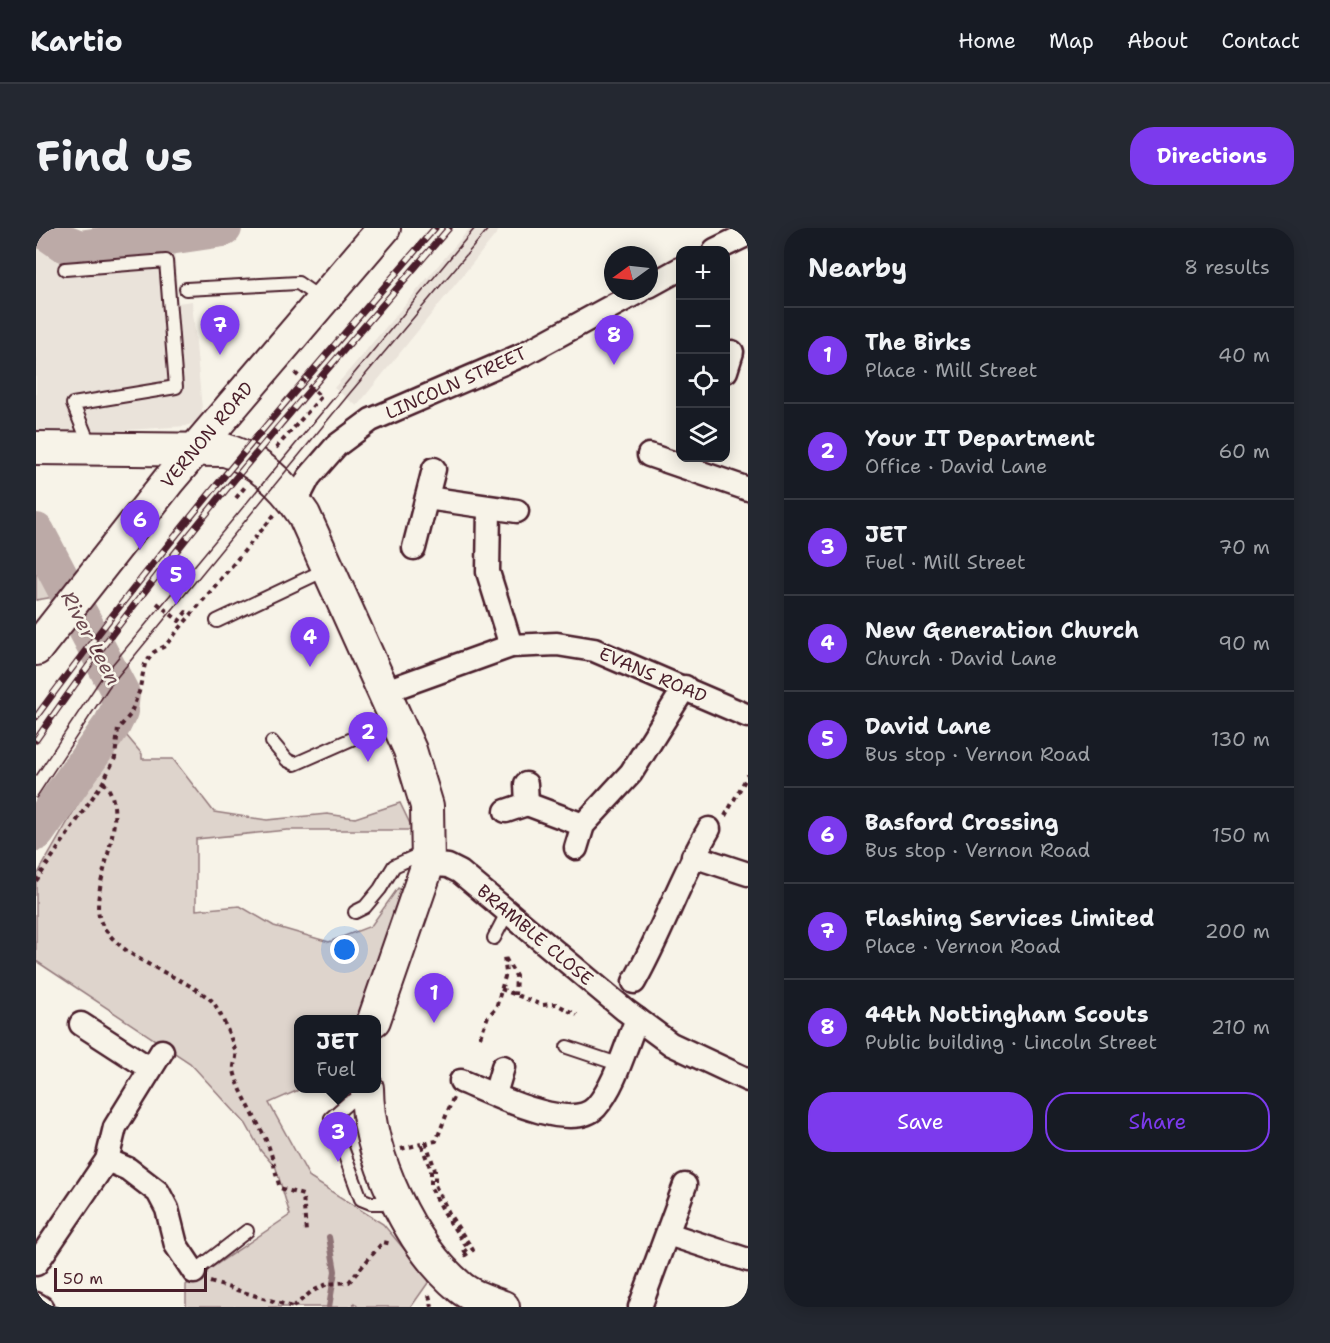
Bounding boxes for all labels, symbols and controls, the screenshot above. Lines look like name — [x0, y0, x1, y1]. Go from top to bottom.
text: Kartio — [30, 22, 123, 60]
text: Home — [958, 27, 1016, 55]
text: Map — [1049, 27, 1094, 55]
text: About — [1127, 27, 1188, 55]
text: Contact — [1221, 27, 1300, 55]
button: Directions — [1130, 127, 1294, 185]
text: Find us — [36, 128, 193, 184]
north arrow — [604, 246, 658, 300]
map controls — [676, 246, 730, 462]
button: + — [676, 246, 730, 300]
text: Nearby — [808, 250, 907, 285]
text: 8 results — [1184, 254, 1270, 280]
button: − — [676, 300, 730, 354]
pin: 7 — [200, 306, 240, 355]
pin: 8 — [594, 316, 634, 365]
text: The Birks — [865, 328, 971, 357]
street label: LINCOLN STREET — [382, 341, 530, 425]
text: 1 — [823, 342, 832, 368]
text: 40 m — [1218, 342, 1270, 368]
button: locate — [676, 354, 730, 408]
text: Place · Mill Street — [865, 357, 1038, 383]
street label: VERNON ROAD — [155, 377, 259, 493]
button: layers — [676, 408, 730, 462]
text: Your IT Department — [865, 424, 1095, 453]
text: 2 — [821, 438, 835, 464]
text: 60 m — [1218, 438, 1270, 464]
text: Office · David Lane — [865, 453, 1047, 479]
pin: 6 — [120, 500, 160, 550]
text: JET — [865, 520, 907, 549]
text: 3 — [821, 534, 835, 560]
text: 70 m — [1218, 534, 1270, 560]
text: Fuel · Mill Street — [865, 549, 1026, 575]
pin: 5 — [156, 556, 196, 605]
water label: River Leen — [55, 586, 127, 690]
text: New Generation Church — [865, 616, 1139, 645]
pin: 4 — [290, 618, 330, 667]
text: 4 — [821, 630, 835, 656]
text: 90 m — [1218, 630, 1270, 656]
street label: EVANS ROAD — [595, 642, 711, 709]
text: Church · David Lane — [865, 645, 1057, 671]
pin: 2 — [348, 712, 388, 762]
text: David Lane — [865, 712, 991, 741]
text: 5 — [821, 726, 834, 752]
text: 130 m — [1211, 726, 1270, 752]
text: Bus stop · Vernon Road — [865, 741, 1090, 767]
text: Basford Crossing — [865, 808, 1058, 837]
text: 6 — [821, 822, 835, 848]
text: 150 m — [1212, 822, 1270, 848]
text: Bus stop · Vernon Road — [865, 837, 1090, 863]
street label: BRAMBLE CLOSE — [472, 879, 598, 991]
text: Flashing Services Limited — [865, 904, 1154, 933]
text: 7 — [821, 918, 835, 944]
text: 200 m — [1205, 918, 1270, 944]
text: Place · Vernon Road — [865, 933, 1060, 959]
your location — [330, 935, 359, 964]
pin: 1 — [414, 974, 454, 1023]
text: 44th Nottingham Scouts — [865, 1000, 1149, 1029]
text: 8 — [821, 1014, 835, 1040]
text: 210 m — [1211, 1014, 1270, 1040]
popup — [294, 1015, 381, 1093]
text: JET — [316, 1027, 359, 1056]
text: Public building · Lincoln Street — [865, 1029, 1157, 1055]
text: Fuel — [316, 1056, 355, 1082]
button: Save — [808, 1092, 1033, 1152]
button: Share — [1045, 1092, 1270, 1152]
pin: 3 — [318, 1112, 358, 1162]
scale bar — [54, 1265, 207, 1292]
text: 50 m — [63, 1268, 103, 1289]

